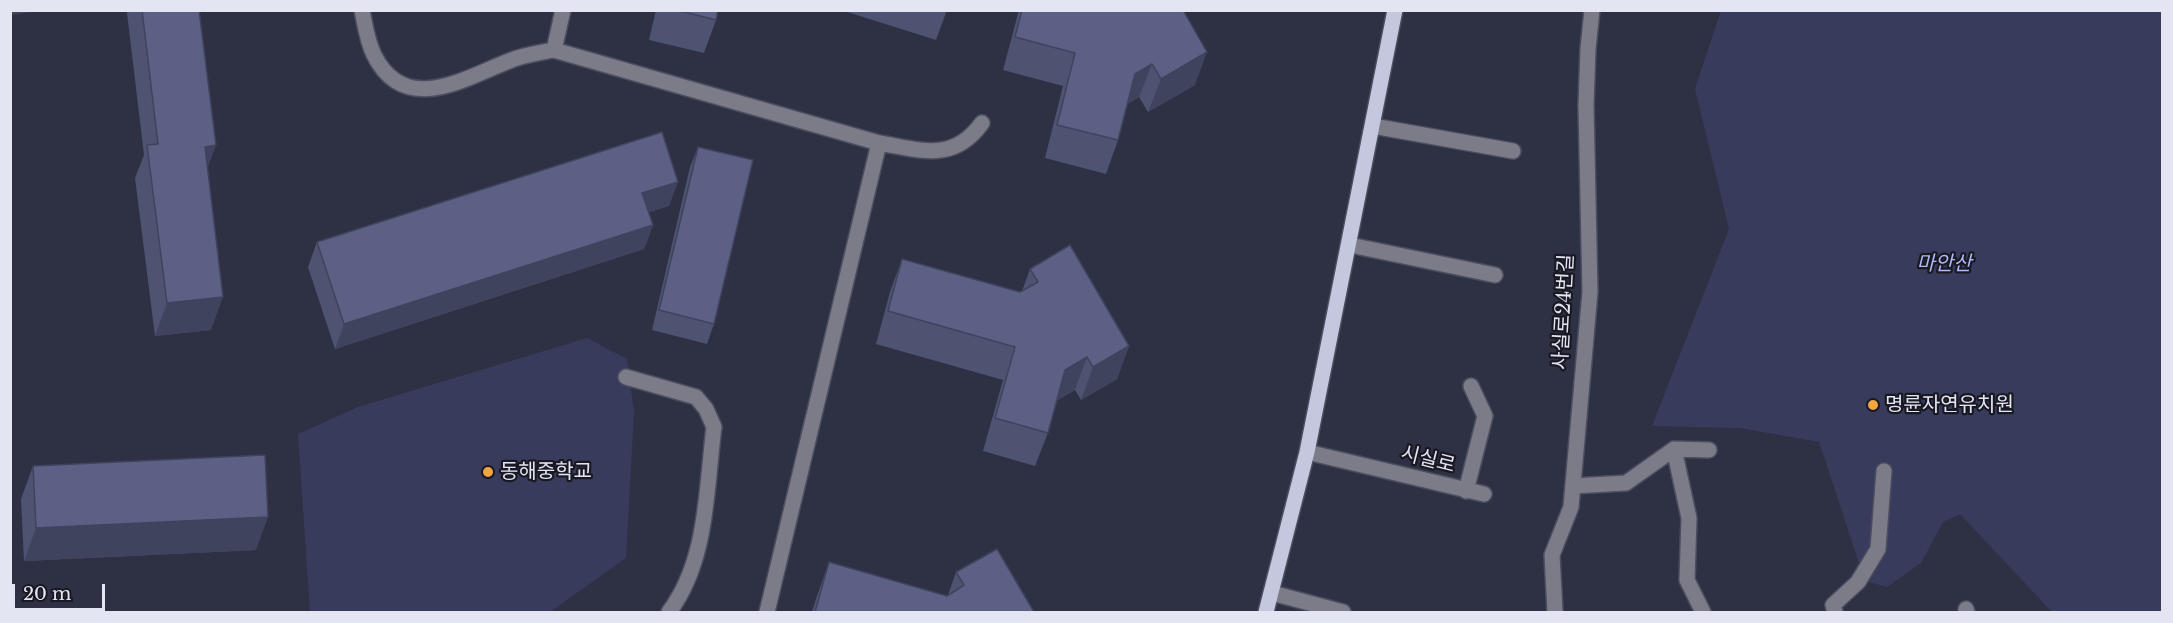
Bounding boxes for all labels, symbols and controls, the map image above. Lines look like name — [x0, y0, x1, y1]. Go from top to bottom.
park label: 마안산 — [1916, 252, 1972, 276]
street label: 사실로24번길 — [1549, 253, 1579, 371]
place label: 명륜자연유치원 — [1885, 393, 2014, 417]
marker: 명륜자연유치원 — [1866, 398, 1880, 412]
street label: 시실로 — [1398, 442, 1458, 478]
place label: 동해중학교 — [500, 460, 592, 484]
marker: 동해중학교 — [481, 465, 495, 479]
scale bar — [15, 572, 108, 610]
text: 20 m — [23, 583, 71, 605]

